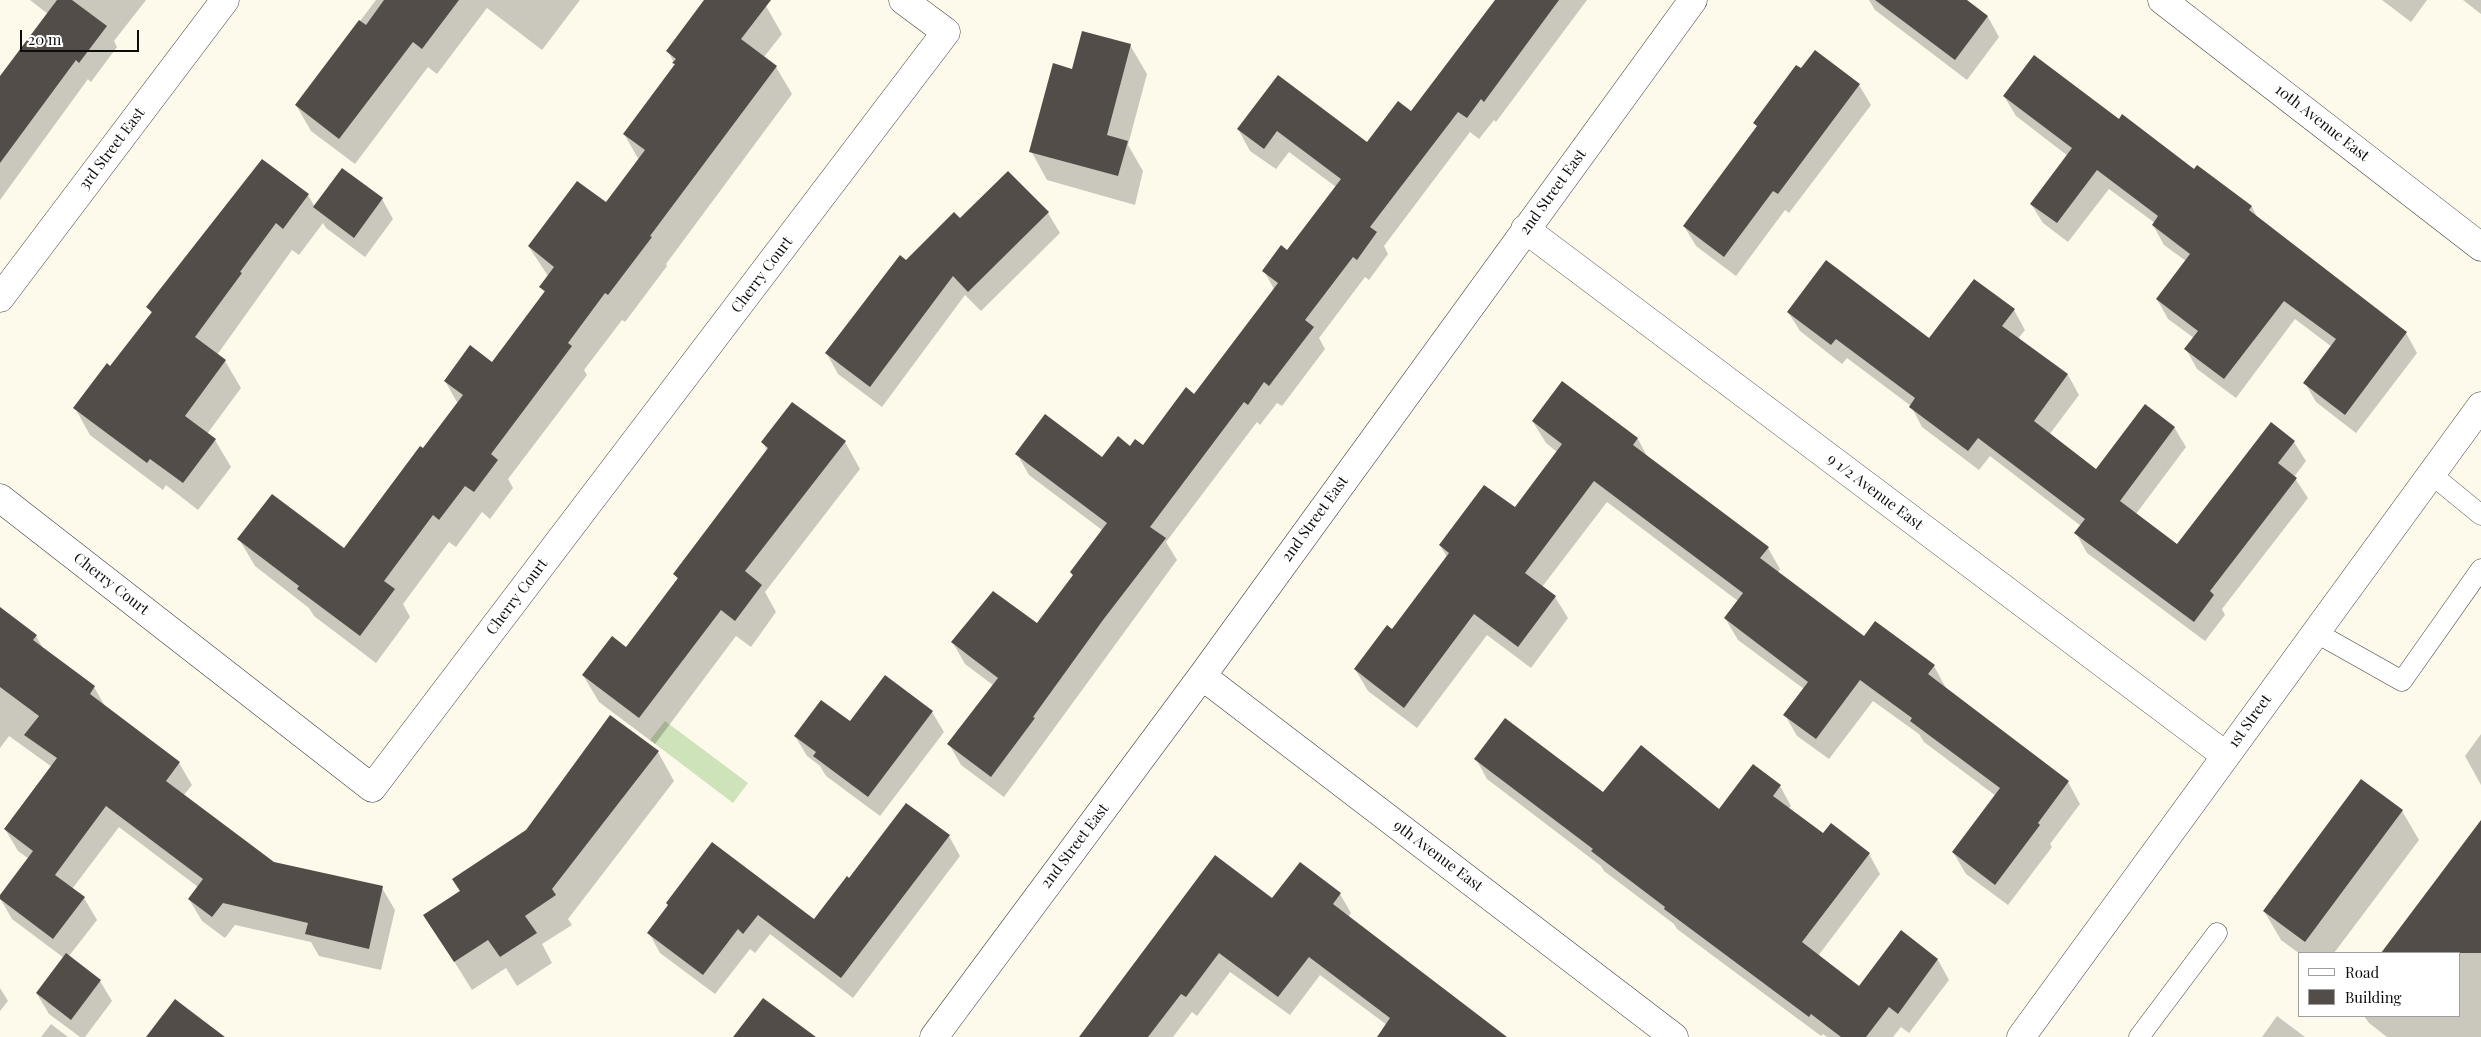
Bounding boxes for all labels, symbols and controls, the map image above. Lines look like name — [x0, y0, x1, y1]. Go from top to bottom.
scale bar — [22, 20, 141, 52]
text: 20 m — [28, 29, 61, 49]
street label: 10th Avenue East — [2271, 81, 2373, 165]
street label: 3rd Street East — [75, 104, 149, 194]
street label: 2nd Street East — [1516, 146, 1590, 238]
street label: Cherry Court — [728, 233, 796, 317]
street label: 9 1/2 Avenue East — [1824, 450, 1926, 534]
street label: 2nd Street East — [1278, 473, 1352, 565]
street label: Cherry Court — [70, 549, 152, 619]
street label: Cherry Court — [483, 555, 551, 639]
street label: 1st Street — [2225, 691, 2275, 751]
street label: 2nd Street East — [1037, 800, 1113, 892]
street label: 9th Avenue East — [1390, 817, 1486, 895]
legend — [2298, 952, 2461, 1017]
text: Road — [2345, 962, 2379, 982]
text: Building — [2345, 987, 2401, 1007]

